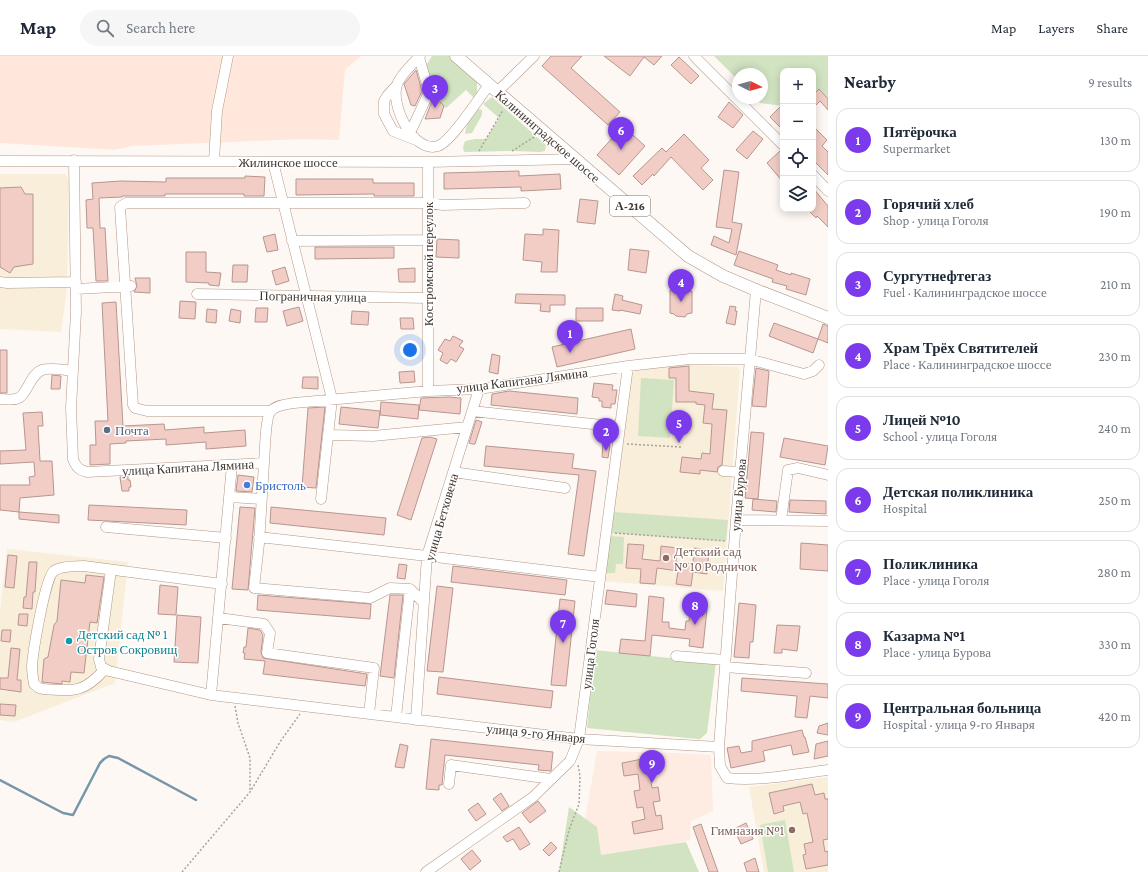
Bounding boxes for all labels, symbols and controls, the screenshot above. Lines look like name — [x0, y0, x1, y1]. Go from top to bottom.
search box — [80, 10, 360, 46]
text: Map — [20, 17, 56, 38]
icon: search — [94, 17, 116, 39]
text: Search here — [126, 20, 195, 36]
text: Map — [991, 20, 1016, 36]
text: Layers — [1038, 20, 1075, 36]
text: Share — [1097, 20, 1128, 36]
north arrow — [732, 68, 768, 104]
map controls — [780, 68, 816, 212]
button: + — [780, 68, 816, 104]
text: Nearby — [844, 73, 896, 92]
pin: 3 — [422, 75, 448, 108]
text: 9 results — [1088, 75, 1132, 90]
street label: Калининградское шоссе — [492, 87, 603, 186]
button: − — [780, 104, 816, 140]
pin: 6 — [608, 117, 634, 150]
text: Пятёрочка — [883, 124, 957, 140]
text: 1 — [856, 133, 860, 148]
text: 130 m — [1100, 133, 1131, 148]
button: locate — [780, 140, 816, 176]
text: Supermarket — [883, 141, 950, 156]
street label: Жилинское шоссе — [238, 155, 338, 170]
button: layers — [780, 176, 816, 212]
road number: А-216 — [610, 196, 650, 216]
text: Горячий хлеб — [883, 196, 974, 212]
street label: Костромской переулок — [421, 201, 436, 326]
text: 2 — [855, 205, 861, 220]
text: 190 m — [1100, 205, 1131, 220]
text: Shop · улица Гоголя — [883, 213, 989, 228]
text: Сургутнефтегаз — [883, 268, 991, 284]
pin: 4 — [668, 269, 694, 302]
text: 3 — [855, 277, 861, 292]
text: 210 m — [1100, 277, 1131, 292]
text: Fuel · Калининградское шоссе — [883, 285, 1047, 300]
street label: Пограничная улица — [259, 288, 367, 305]
pin: 1 — [557, 320, 583, 353]
your location — [400, 340, 420, 360]
text: Храм Трёх Святителей — [883, 340, 1038, 356]
text: 4 — [854, 349, 862, 364]
text: 230 m — [1098, 349, 1131, 364]
text: Place · Калининградское шоссе — [883, 357, 1052, 372]
street label: улица Капитана Лямина — [456, 365, 589, 396]
pin: 5 — [666, 410, 692, 443]
text: Лицей №10 — [883, 412, 961, 428]
pin: 2 — [593, 418, 619, 451]
text: 5 — [855, 421, 861, 436]
text: 240 m — [1098, 421, 1131, 436]
place label: Почта — [115, 423, 149, 438]
marker: Почта — [102, 425, 112, 435]
text: School · улица Гоголя — [883, 429, 997, 444]
street label: улица Капитана Лямина — [122, 457, 255, 478]
street label: улица Бурова — [728, 458, 749, 532]
street label: улица Бетховена — [422, 471, 461, 563]
place label: Бристоль — [255, 478, 306, 493]
marker: Бристоль — [242, 480, 252, 490]
text: Детская поликлиника — [883, 484, 1033, 500]
text: 6 — [854, 493, 862, 508]
text: 250 m — [1098, 493, 1131, 508]
text: Hospital — [883, 501, 927, 516]
place label: Детский сад № 10 Родничок — [674, 544, 758, 574]
marker: Детский сад № 10 Родничок — [661, 553, 671, 563]
text: Поликлиника — [883, 556, 978, 572]
text: 7 — [855, 565, 861, 580]
text: 280 m — [1098, 565, 1131, 580]
text: Place · улица Гоголя — [883, 573, 989, 588]
pin: 8 — [682, 592, 708, 625]
pin: 7 — [550, 610, 576, 643]
street label: улица Гоголя — [579, 618, 602, 690]
place label: Детский сад № 1 Остров Сокровищ — [77, 627, 177, 657]
text: Казарма №1 — [883, 628, 965, 644]
marker: Детский сад № 1 Остров Сокровищ — [64, 636, 74, 646]
text: 8 — [854, 637, 862, 652]
text: 330 m — [1098, 637, 1131, 652]
text: Place · улица Бурова — [883, 645, 991, 660]
text: Центральная больница — [883, 700, 1041, 716]
text: 9 — [854, 709, 862, 724]
text: 420 m — [1098, 709, 1131, 724]
text: Hospital · улица 9-го Января — [883, 717, 1035, 732]
street label: улица 9-го Января — [486, 721, 586, 746]
pin: 9 — [639, 750, 665, 783]
place label: Гимназия №1 — [711, 823, 784, 838]
marker: Гимназия №1 — [787, 825, 797, 835]

